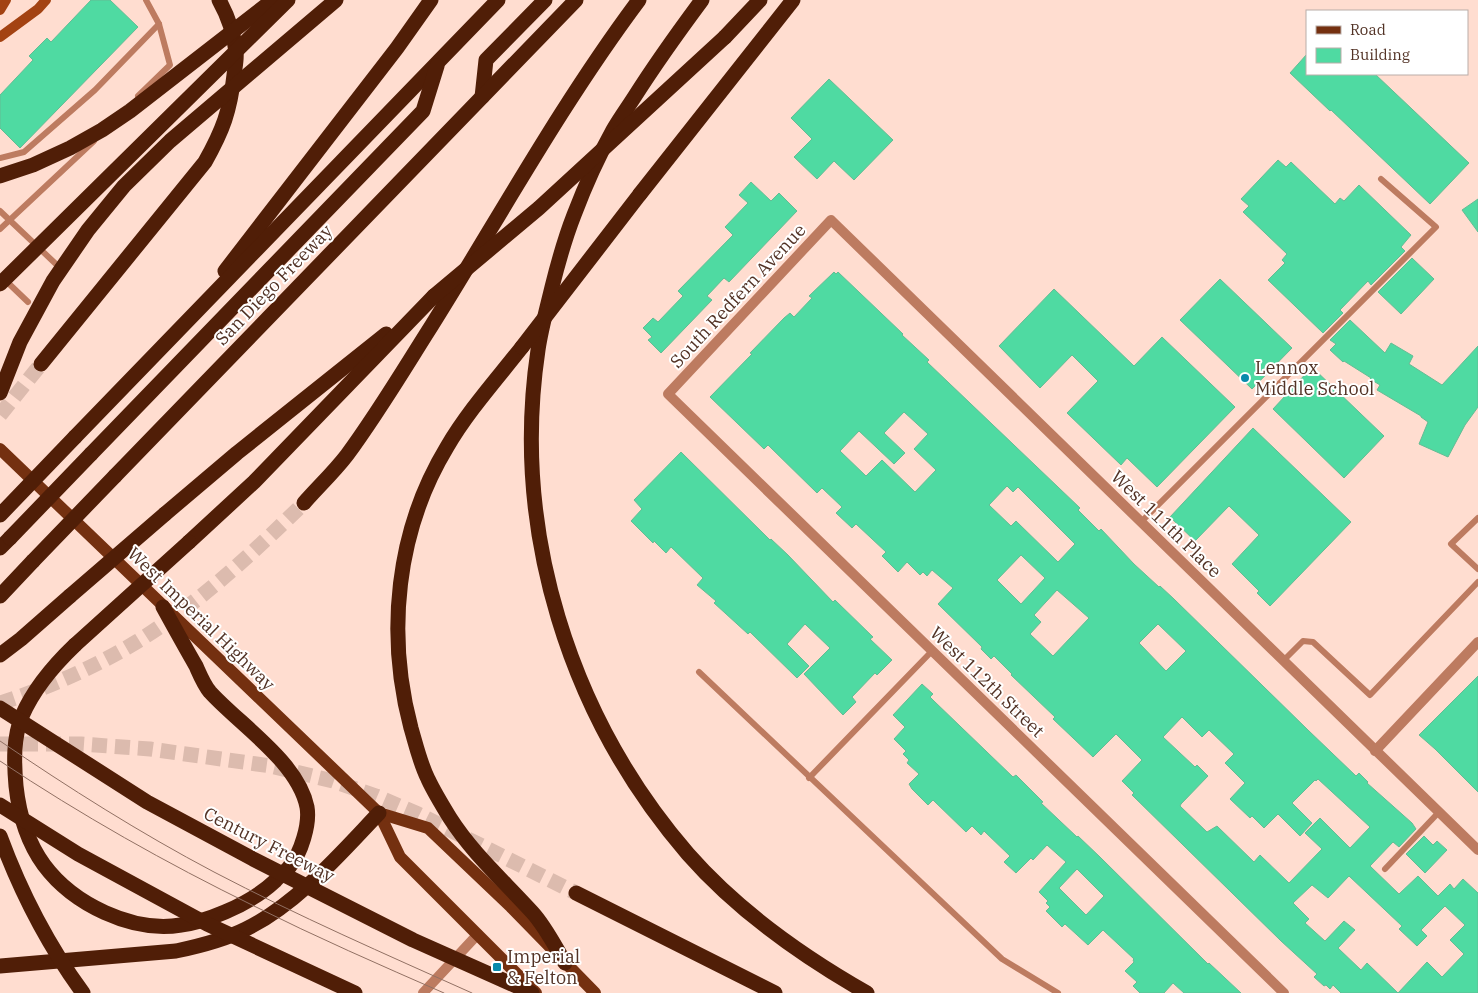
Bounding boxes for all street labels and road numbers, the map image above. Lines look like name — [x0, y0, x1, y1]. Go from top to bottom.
street label: San Diego Freeway — [210, 219, 338, 350]
street label: South Redfern Avenue — [665, 219, 810, 373]
street label: West 111th Place — [1106, 465, 1226, 582]
street label: West Imperial Highway — [123, 542, 280, 695]
street label: West 112th Street — [925, 621, 1049, 742]
street label: Century Freeway — [200, 802, 339, 888]

